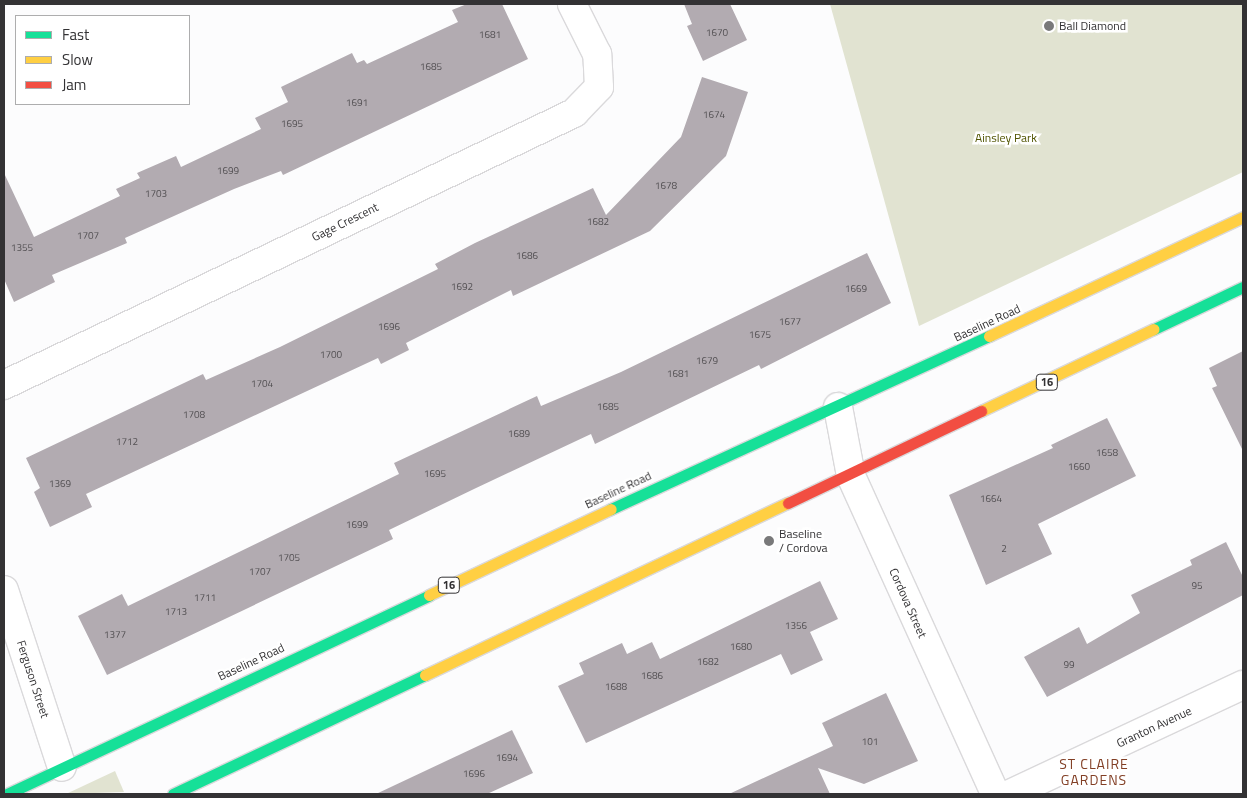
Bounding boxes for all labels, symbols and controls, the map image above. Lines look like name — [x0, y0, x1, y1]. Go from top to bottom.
legend — [15, 15, 190, 105]
place label: Ball Diamond — [1059, 19, 1126, 33]
marker: Ball Diamond — [1043, 20, 1055, 32]
text: Fast — [62, 23, 89, 46]
house number: 1670 — [706, 27, 728, 39]
house number: 1681 — [479, 29, 501, 41]
text: Slow — [62, 48, 93, 71]
house number: 1685 — [420, 61, 442, 73]
text: Jam — [62, 73, 86, 96]
house number: 1691 — [346, 97, 368, 109]
house number: 1674 — [703, 109, 725, 121]
house number: 1695 — [281, 118, 303, 130]
park label: Ainsley Park — [975, 131, 1037, 145]
house number: 1699 — [217, 165, 239, 177]
house number: 1678 — [655, 180, 677, 192]
house number: 1703 — [145, 188, 167, 200]
street label: Gage Crescent — [309, 200, 381, 244]
house number: 1682 — [587, 216, 609, 228]
house number: 1707 — [77, 230, 99, 242]
house number: 1355 — [11, 242, 33, 254]
house number: 1686 — [516, 250, 538, 262]
house number: 1692 — [451, 281, 473, 293]
house number: 1669 — [845, 283, 867, 295]
street label: Baseline Road — [952, 301, 1022, 345]
house number: 1677 — [779, 316, 801, 328]
house number: 1696 — [378, 321, 400, 333]
house number: 1675 — [749, 329, 771, 341]
house number: 1700 — [320, 349, 342, 361]
house number: 1679 — [696, 355, 718, 367]
house number: 1681 — [667, 368, 689, 380]
road number: 16 — [1036, 374, 1058, 391]
house number: 1704 — [251, 378, 273, 390]
house number: 1685 — [597, 401, 619, 413]
house number: 1708 — [183, 409, 205, 421]
house number: 1689 — [508, 428, 530, 440]
house number: 1712 — [116, 436, 138, 448]
house number: 1658 — [1096, 447, 1118, 459]
house number: 1660 — [1068, 461, 1090, 473]
house number: 1695 — [424, 468, 446, 480]
street label: Baseline Road — [583, 468, 653, 512]
house number: 1369 — [49, 478, 71, 490]
house number: 1664 — [980, 493, 1002, 505]
house number: 1699 — [346, 519, 368, 531]
place label: Baseline / Cordova — [779, 527, 828, 555]
marker: Baseline / Cordova — [763, 535, 775, 547]
house number: 2 — [1001, 543, 1007, 555]
house number: 1705 — [278, 552, 300, 564]
house number: 1707 — [249, 566, 271, 578]
street label: Cordova Street — [886, 566, 930, 640]
road number: 16 — [438, 576, 460, 594]
house number: 95 — [1191, 580, 1203, 592]
house number: 1711 — [194, 592, 216, 604]
house number: 1713 — [165, 606, 187, 618]
house number: 1356 — [785, 620, 807, 632]
house number: 1377 — [104, 629, 126, 641]
street label: Ferguson Street — [14, 638, 52, 720]
street label: Baseline Road — [216, 640, 286, 684]
house number: 1680 — [730, 641, 752, 653]
house number: 1682 — [697, 656, 719, 668]
house number: 99 — [1063, 659, 1075, 671]
house number: 1686 — [641, 670, 663, 682]
house number: 1688 — [605, 681, 627, 693]
street label: Granton Avenue — [1114, 703, 1194, 751]
house number: 101 — [862, 736, 878, 748]
house number: 1694 — [496, 752, 518, 764]
district label: ST CLAIRE GARDENS — [1058, 756, 1130, 789]
house number: 1696 — [463, 768, 485, 780]

